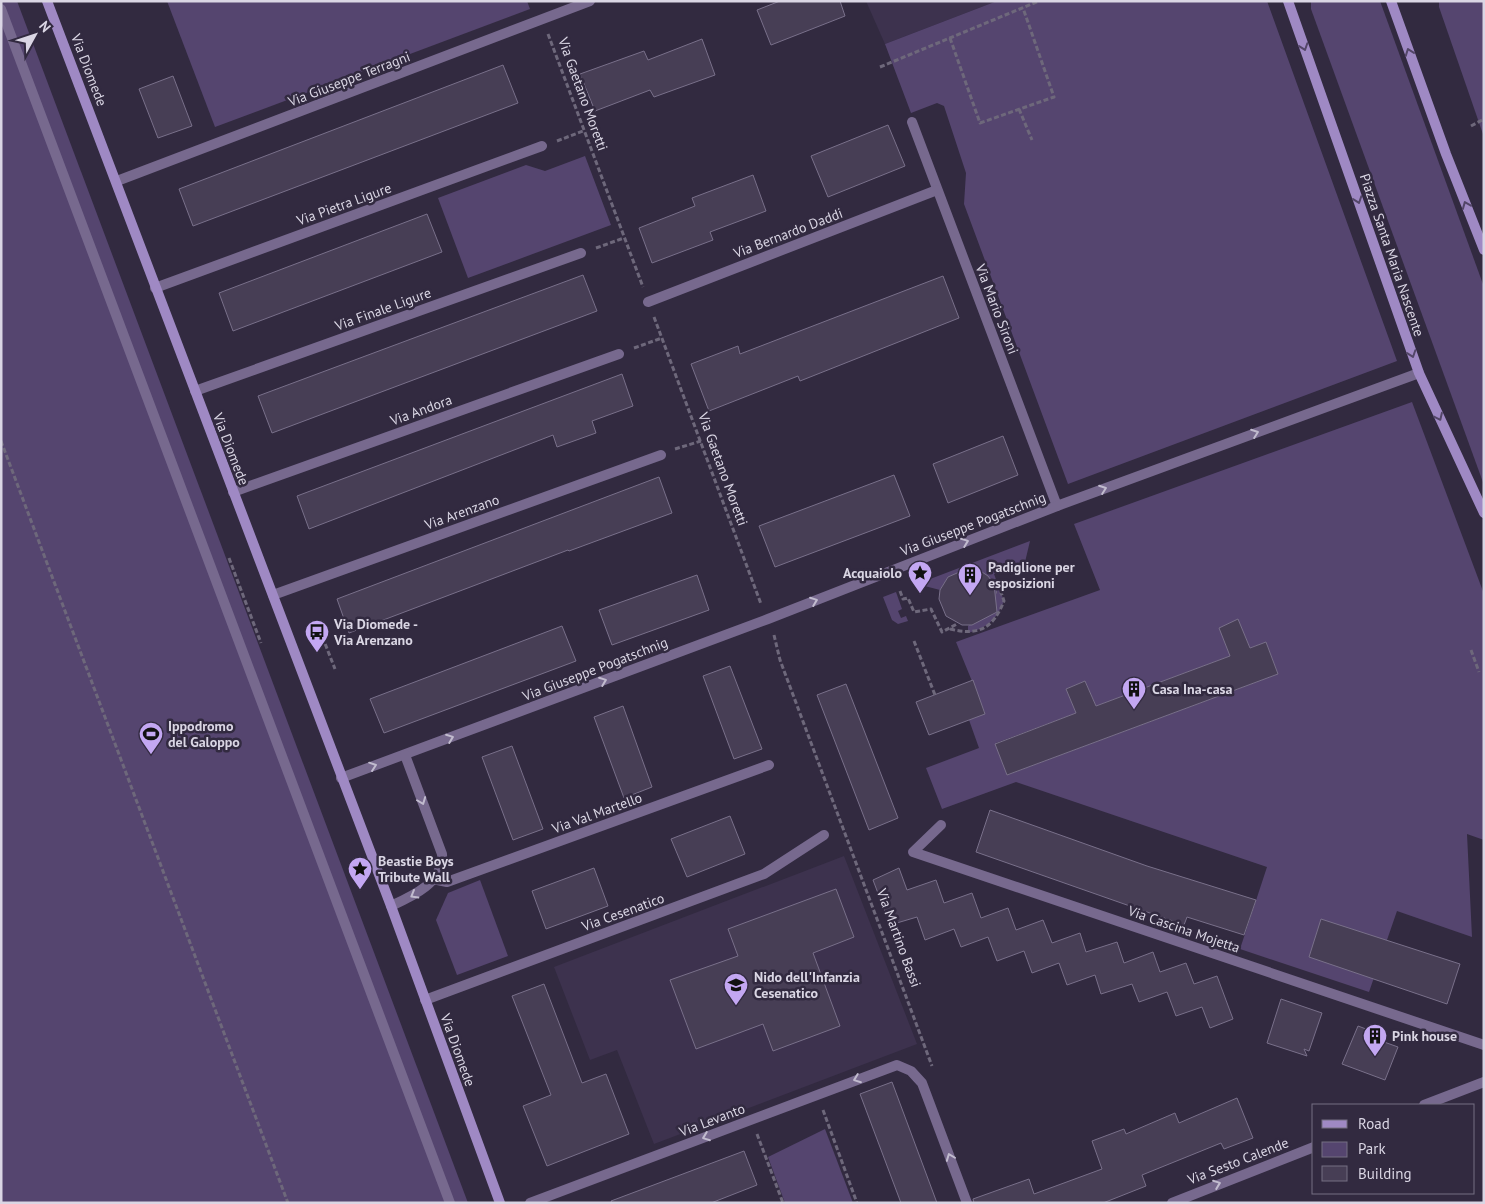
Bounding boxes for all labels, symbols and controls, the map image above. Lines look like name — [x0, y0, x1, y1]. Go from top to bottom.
north arrow — [10, 10, 60, 60]
text: N — [35, 17, 55, 36]
street label: Via Diomede — [67, 30, 111, 109]
street label: Via Gaetano Moretti — [554, 34, 612, 153]
one-way arrow — [1298, 42, 1308, 51]
street label: Via Giuseppe Terragni — [284, 47, 413, 111]
one-way arrow — [1405, 49, 1415, 57]
street label: Piazza Santa Maria Nascente — [1356, 171, 1428, 339]
street label: Via Pietra Ligure — [293, 179, 394, 230]
one-way arrow — [1352, 196, 1362, 204]
one-way arrow — [1462, 201, 1472, 210]
street label: Via Bernardo Daddi — [730, 204, 845, 262]
street label: Via Mario Sironi — [971, 260, 1022, 357]
street label: Via Finale Ligure — [332, 283, 433, 335]
one-way arrow — [1406, 349, 1416, 357]
street label: Via Andora — [387, 390, 454, 430]
street label: Via Diomede — [209, 409, 253, 488]
street label: Via Gaetano Moretti — [694, 409, 752, 528]
one-way arrow — [1433, 412, 1444, 421]
one-way arrow — [1250, 429, 1259, 439]
one-way arrow — [1098, 485, 1106, 495]
street label: Via Giuseppe Pogatschnig — [897, 488, 1048, 560]
street label: Via Arenzano — [421, 490, 502, 534]
one-way arrow — [960, 538, 969, 548]
place label: Padiglione per esposizioni — [988, 558, 1075, 592]
place icon: Acquaiolo — [907, 560, 933, 594]
building icon: Padiglione per esposizioni — [957, 562, 983, 596]
place label: Acquaiolo — [843, 564, 902, 582]
one-way arrow — [809, 597, 818, 607]
place label: Via Diomede - Via Arenzano — [333, 615, 418, 649]
bus stop icon: Via Diomede - Via Arenzano — [304, 619, 330, 653]
street label: Via Giuseppe Pogatschnig — [519, 633, 670, 705]
building icon: Casa Ina-casa — [1121, 676, 1147, 710]
one-way arrow — [598, 677, 606, 687]
place label: Casa Ina-casa — [1152, 680, 1233, 698]
place label: Ippodromo del Galoppo — [168, 717, 240, 751]
sports icon: Ippodromo del Galoppo — [138, 721, 164, 755]
one-way arrow — [446, 734, 454, 744]
one-way arrow — [368, 762, 376, 772]
street label: Via Val Martello — [549, 788, 645, 838]
one-way arrow — [416, 796, 426, 805]
place label: Beastie Boys Tribute Wall — [378, 852, 454, 886]
place icon: Beastie Boys Tribute Wall — [347, 856, 373, 890]
street label: Via Martino Bassi — [872, 885, 925, 990]
one-way arrow — [410, 888, 419, 898]
street label: Via Cesenatico — [578, 889, 667, 936]
street label: Via Cascina Mojetta — [1125, 901, 1242, 957]
place label: Nido dell'Infanzia Cesenatico — [754, 968, 860, 1002]
school or university icon: Nido dell'Infanzia Cesenatico — [723, 972, 749, 1006]
street label: Via Diomede — [436, 1010, 479, 1089]
building icon: Pink house — [1362, 1023, 1388, 1057]
place label: Pink house — [1392, 1027, 1457, 1045]
one-way arrow — [854, 1073, 862, 1083]
street label: Via Levanto — [676, 1099, 747, 1141]
legend — [1312, 1104, 1475, 1194]
text: Road — [1358, 1114, 1390, 1133]
one-way arrow — [702, 1131, 711, 1141]
street label: Via Sesto Calende — [1184, 1133, 1291, 1189]
text: Park — [1358, 1139, 1386, 1158]
one-way arrow — [946, 1153, 956, 1162]
text: Building — [1358, 1164, 1412, 1183]
one-way arrow — [1212, 1180, 1221, 1190]

